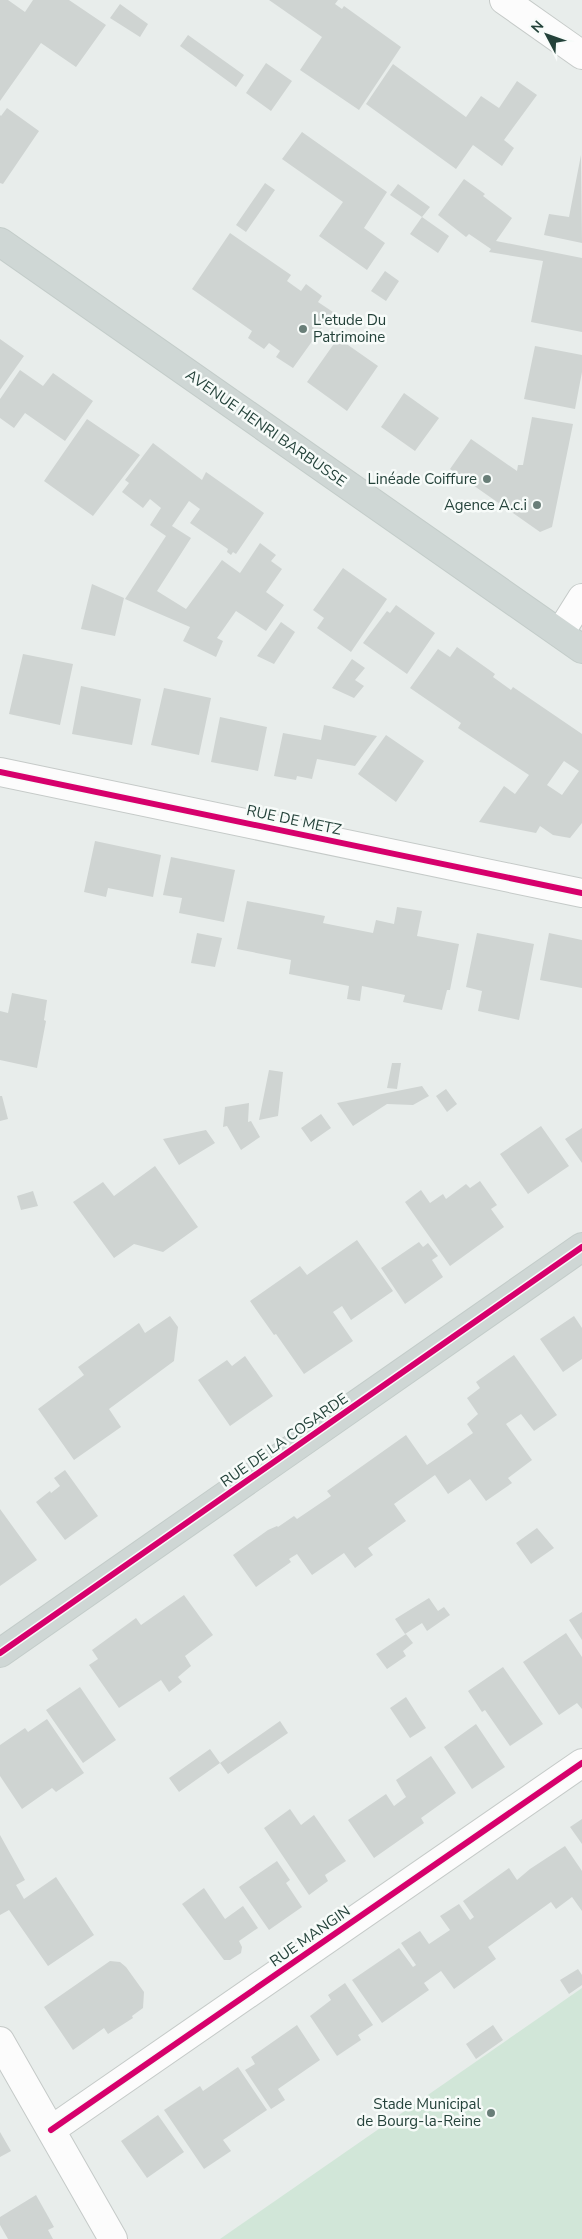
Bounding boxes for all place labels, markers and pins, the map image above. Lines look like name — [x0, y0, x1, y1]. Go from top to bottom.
place label: L'etude Du Patrimoine — [313, 310, 386, 347]
marker: L'etude Du Patrimoine — [297, 323, 309, 335]
place label: Linéade Coiffure — [368, 469, 477, 489]
marker: Linéade Coiffure — [481, 473, 493, 485]
place label: Agence A.c.i — [444, 495, 527, 515]
marker: Agence A.c.i — [531, 499, 543, 511]
place label: Stade Municipal de Bourg-la-Reine — [357, 2094, 482, 2131]
marker: Stade Municipal de Bourg-la-Reine — [485, 2107, 497, 2119]

